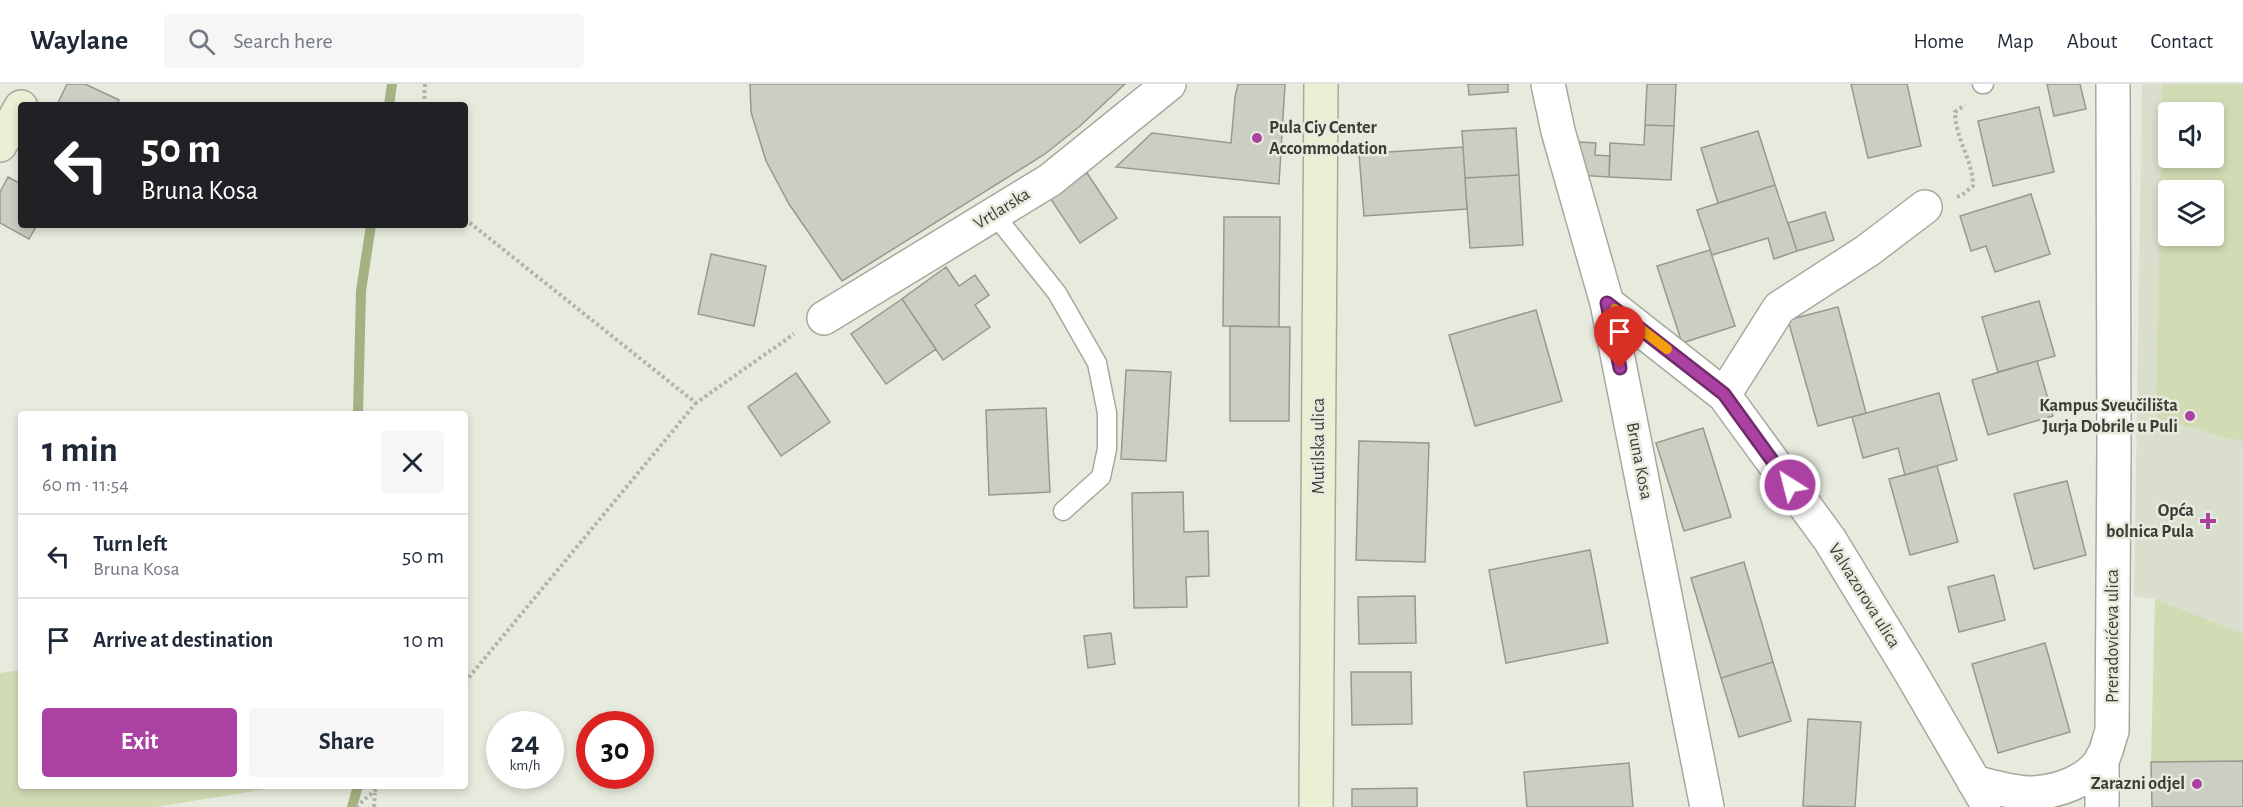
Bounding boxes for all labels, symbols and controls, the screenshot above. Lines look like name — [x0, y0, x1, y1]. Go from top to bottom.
search box — [164, 14, 584, 68]
icon: search — [185, 25, 218, 58]
text: Waylane — [30, 27, 128, 55]
text: Search here — [233, 30, 333, 52]
text: Home — [1913, 31, 1964, 52]
text: Map — [1997, 31, 2034, 52]
text: About — [2067, 31, 2117, 52]
text: Contact — [2150, 31, 2213, 52]
map controls — [2158, 102, 2224, 246]
button: sound — [2158, 102, 2224, 168]
place label: Pula Ciy Center Accommodation — [1269, 119, 1387, 158]
icon: left — [42, 126, 120, 204]
text: 50 m — [141, 128, 221, 170]
marker: Pula Ciy Center Accommodation — [1250, 131, 1264, 145]
text: Bruna Kosa — [141, 177, 258, 204]
button: layers — [2158, 180, 2224, 246]
street label: Vrtlarska — [971, 185, 1033, 233]
pin — [1594, 306, 1645, 368]
icon: arrive — [1603, 315, 1636, 348]
place label: Kampus Sveučilišta Jurja Dobrile u Puli — [2039, 397, 2178, 436]
street label: Mutilska ulica — [1310, 398, 1328, 494]
marker: Kampus Sveučilišta Jurja Dobrile u Puli — [2183, 409, 2197, 423]
street label: Bruna Kosa — [1623, 421, 1655, 501]
button: close — [381, 431, 444, 494]
text: 1 min — [42, 432, 118, 468]
position arrow — [1758, 453, 1822, 517]
text: 60 m · 11:54 — [42, 475, 129, 495]
place label: Opća bolnica Pula — [2106, 502, 2194, 541]
marker: Opća bolnica Pula — [2199, 512, 2217, 530]
text: Turn left — [93, 533, 167, 555]
icon: left — [42, 540, 75, 573]
street label: Valvazorova ulica — [1825, 541, 1903, 651]
text: 50 m — [402, 545, 444, 567]
text: Bruna Kosa — [93, 559, 180, 579]
street label: Preradovićeva ulica — [2104, 569, 2122, 703]
icon: arrive — [42, 624, 75, 657]
text: Arrive at destination — [93, 629, 273, 651]
text: 10 m — [404, 629, 444, 651]
button: Exit — [42, 708, 237, 777]
button: Share — [249, 708, 444, 777]
speed limit sign: 30 — [576, 711, 654, 789]
text: 24 — [510, 728, 540, 758]
text: km/h — [510, 758, 540, 773]
place label: Zarazni odjel — [2091, 775, 2185, 793]
marker: Zarazni odjel — [2190, 777, 2204, 791]

